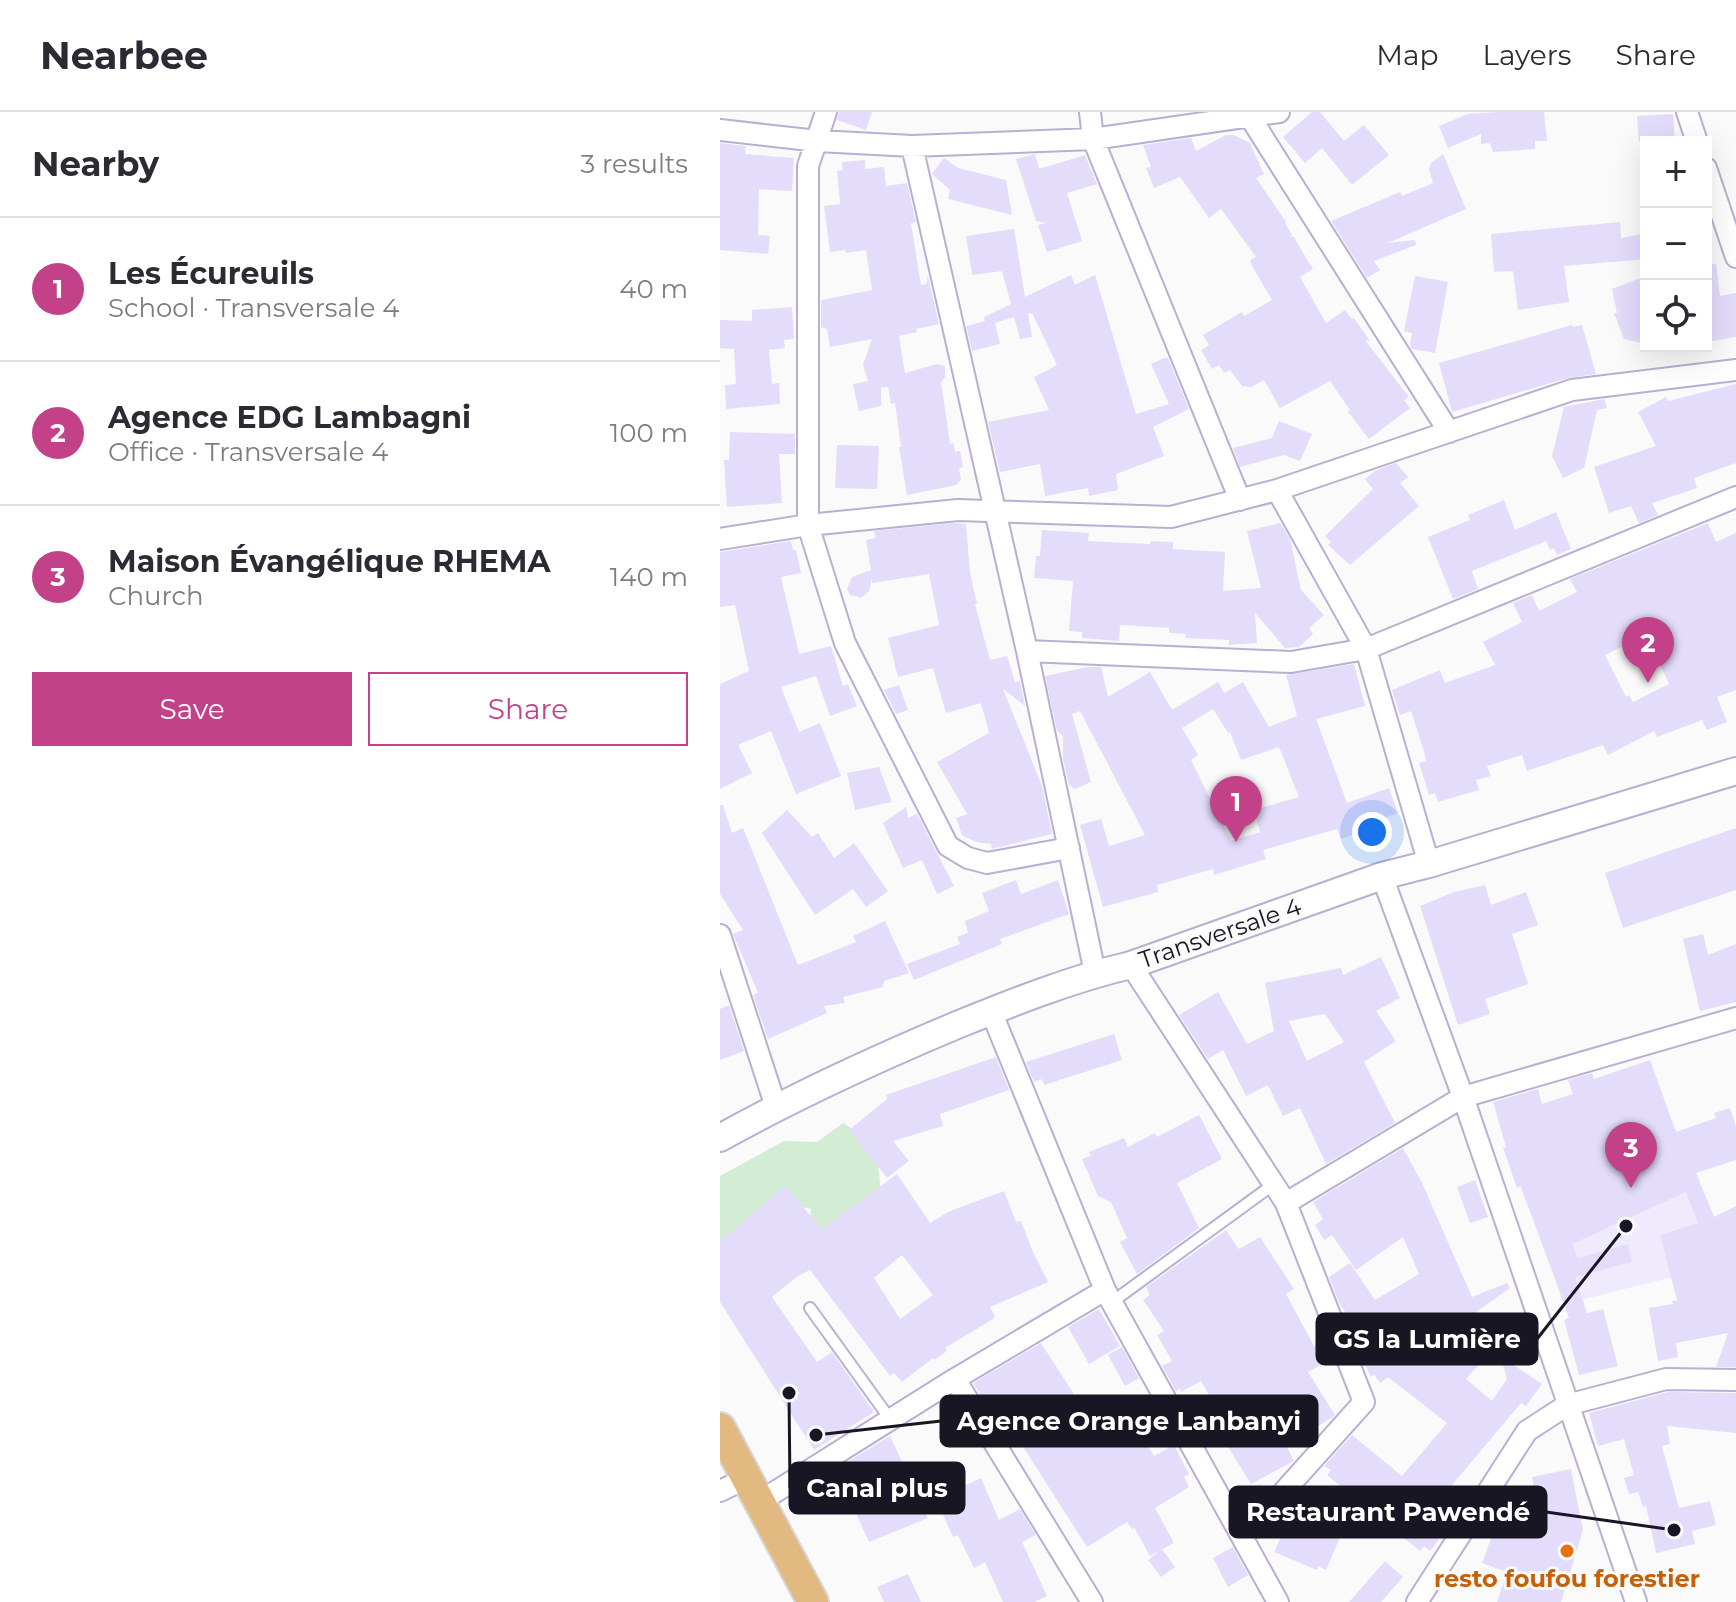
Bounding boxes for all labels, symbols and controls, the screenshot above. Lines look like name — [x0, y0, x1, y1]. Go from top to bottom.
text: Nearbee — [40, 32, 208, 79]
text: Map — [1376, 38, 1439, 72]
text: Layers — [1483, 38, 1572, 72]
text: Share — [1616, 38, 1696, 72]
map controls — [1640, 136, 1712, 352]
button: + — [1640, 136, 1712, 208]
text: Nearby — [32, 143, 159, 185]
text: 3 results — [581, 148, 688, 180]
button: − — [1640, 208, 1712, 280]
text: Les Écureuils — [108, 255, 314, 292]
text: 1 — [53, 273, 63, 305]
text: 40 m — [619, 273, 688, 305]
button: locate — [1640, 280, 1712, 352]
text: School · Transversale 4 — [108, 292, 400, 324]
text: Agence EDG Lambagni — [108, 399, 471, 436]
text: 2 — [50, 417, 66, 449]
text: 100 m — [610, 417, 688, 449]
text: Office · Transversale 4 — [108, 436, 389, 468]
text: Maison Évangélique RHEMA — [108, 543, 550, 580]
text: 3 — [50, 561, 66, 593]
text: 140 m — [610, 561, 688, 593]
text: Church — [108, 580, 204, 612]
pin: 2 — [1622, 617, 1674, 683]
button: Save — [32, 672, 352, 746]
button: Share — [368, 672, 688, 746]
pin: 1 — [1210, 776, 1262, 842]
your location — [1352, 812, 1392, 852]
street label: Transversale 4 — [1135, 892, 1305, 974]
pin: 3 — [1605, 1122, 1657, 1188]
callout: GS la Lumière — [1317, 1314, 1537, 1364]
text: GS la Lumière — [1333, 1323, 1521, 1355]
callout: Agence Orange Lanbanyi — [941, 1396, 1317, 1446]
text: Agence Orange Lanbanyi — [956, 1405, 1301, 1437]
callout: Canal plus — [790, 1463, 964, 1513]
text: Canal plus — [806, 1472, 948, 1504]
callout: Restaurant Pawendé — [1230, 1487, 1546, 1537]
text: Restaurant Pawendé — [1246, 1496, 1530, 1528]
marker: resto foufou forestier — [1558, 1542, 1576, 1560]
place label: resto foufou forestier — [1434, 1564, 1700, 1593]

